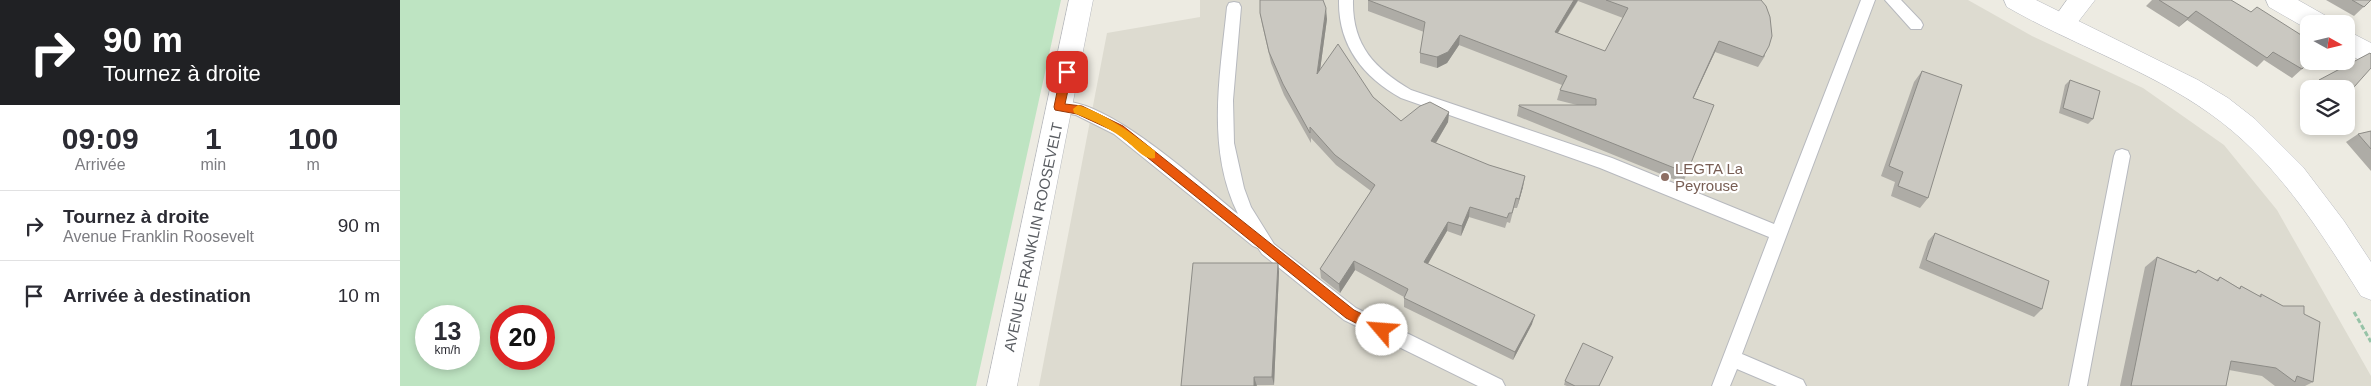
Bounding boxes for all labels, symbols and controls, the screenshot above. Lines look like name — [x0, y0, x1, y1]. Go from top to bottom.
north arrow — [2300, 15, 2355, 70]
map controls — [2300, 15, 2355, 135]
icon: right — [20, 20, 85, 85]
text: 90 m — [103, 20, 183, 59]
pin — [1046, 51, 1088, 93]
icon: arrive — [1053, 58, 1081, 86]
text: Tournez à droite — [103, 61, 261, 86]
button: layers — [2300, 80, 2355, 135]
street label: AVENUE FRANKLIN ROOSEVELT — [1000, 121, 1066, 353]
text: 09:09 — [62, 122, 139, 155]
text: 1 — [205, 122, 222, 155]
text: 100 — [288, 122, 338, 155]
text: Arrivée — [75, 156, 126, 173]
text: min — [200, 156, 226, 173]
text: m — [306, 156, 320, 173]
place label: LEGTA La Peyrouse — [1675, 160, 1744, 194]
marker: LEGTA La Peyrouse — [1659, 171, 1671, 183]
text: Tournez à droite — [63, 206, 209, 227]
icon: right — [20, 212, 48, 240]
text: 90 m — [338, 215, 380, 236]
text: Avenue Franklin Roosevelt — [63, 228, 254, 245]
icon: arrive — [20, 282, 48, 310]
text: Arrivée à destination — [63, 285, 251, 306]
text: 10 m — [338, 285, 380, 306]
position arrow — [1355, 303, 1407, 355]
speed limit sign: 20 — [490, 305, 555, 370]
text: 13 — [434, 317, 461, 345]
text: km/h — [434, 343, 461, 357]

